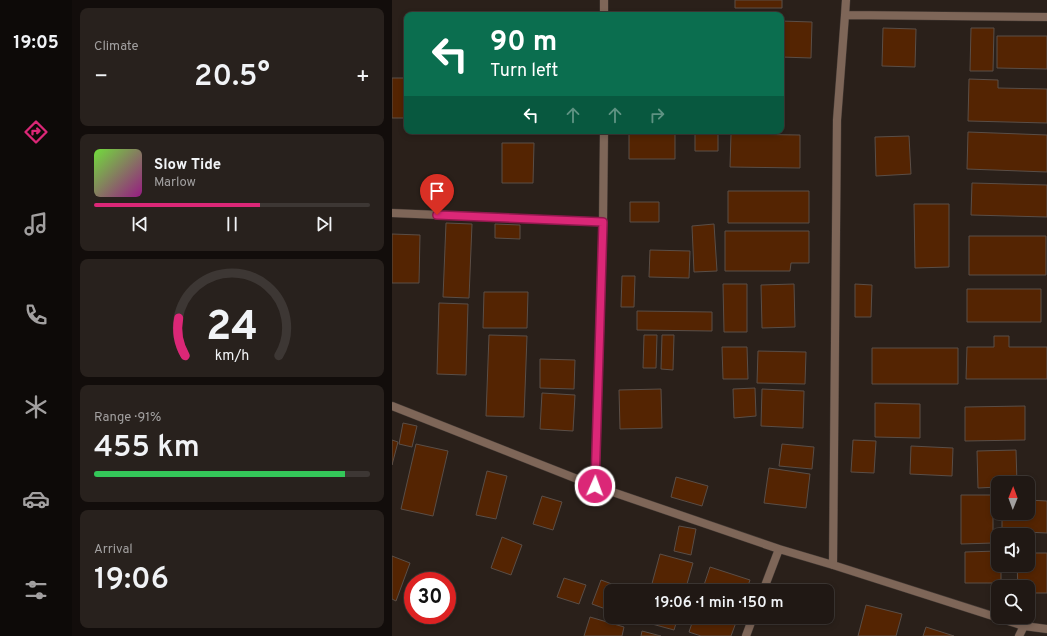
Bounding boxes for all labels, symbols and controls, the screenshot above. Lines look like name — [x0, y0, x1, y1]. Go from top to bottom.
text: 90 m — [490, 25, 557, 61]
icon: left — [424, 28, 476, 80]
text: 19:05 — [13, 32, 59, 55]
text: Climate — [94, 39, 139, 55]
text: 20.5° — [194, 59, 270, 96]
text: Turn left — [490, 60, 558, 83]
text: − — [94, 64, 108, 91]
text: + — [356, 64, 370, 91]
icon: left — [520, 104, 542, 126]
icon: ahead — [562, 104, 584, 126]
icon: ahead — [604, 104, 626, 126]
icon: right — [646, 104, 668, 126]
icon: directions — [22, 118, 50, 146]
text: Slow Tide — [154, 156, 221, 175]
pin — [420, 174, 454, 215]
text: Marlow — [154, 175, 196, 191]
icon: arrive — [426, 180, 448, 202]
icon: music — [22, 210, 50, 238]
icon: previous — [129, 213, 151, 235]
icon: pause — [221, 213, 243, 235]
icon: next — [313, 213, 335, 235]
icon: phone — [22, 301, 50, 329]
text: 24 — [206, 302, 258, 355]
text: km/h — [215, 347, 249, 365]
icon: climate — [22, 393, 50, 421]
text: Range · 91% — [94, 410, 161, 426]
text: 455 km — [94, 430, 200, 467]
position arrow — [574, 465, 616, 507]
north arrow — [991, 476, 1035, 520]
map controls — [991, 476, 1035, 624]
icon: car — [22, 485, 50, 513]
button: sound — [991, 528, 1035, 572]
text: Arrival — [94, 542, 133, 558]
text: 19:06 — [94, 562, 169, 599]
speed limit sign: 30 — [404, 572, 456, 624]
icon: filters — [22, 576, 50, 604]
button: search — [991, 580, 1035, 624]
text: 19:06 · 1 min · 150 m — [654, 594, 784, 613]

